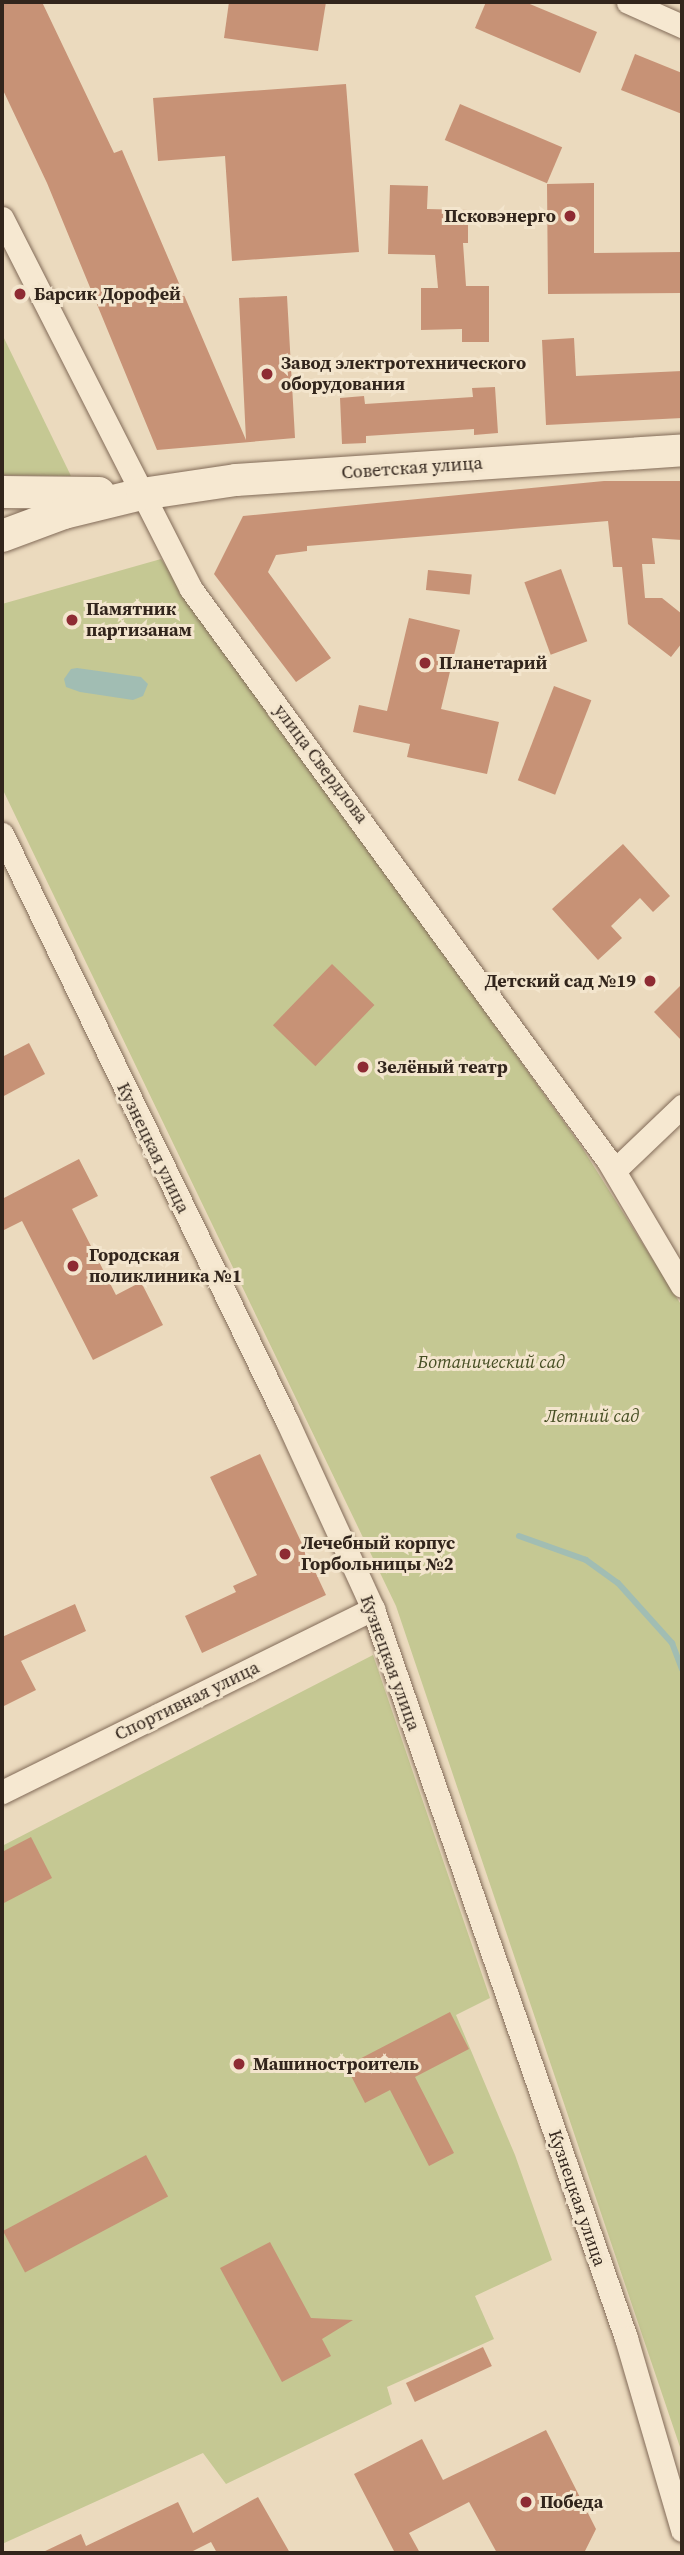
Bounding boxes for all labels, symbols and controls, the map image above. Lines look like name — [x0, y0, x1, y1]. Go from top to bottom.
place label: Псковэнерго — [444, 205, 556, 227]
marker: Псковэнерго — [562, 208, 578, 224]
place label: Барсик Дорофей — [34, 283, 181, 305]
marker: Барсик Дорофей — [12, 286, 28, 302]
place label: Завод электротехнического оборудования — [281, 353, 526, 396]
marker: Завод электротехнического оборудования — [259, 366, 275, 382]
street label: Советская улица — [341, 452, 483, 484]
place label: Памятник партизанам — [86, 599, 192, 642]
marker: Памятник партизанам — [64, 612, 80, 628]
place label: Планетарий — [439, 652, 547, 674]
marker: Планетарий — [417, 655, 433, 671]
street label: улица Свердлова — [269, 700, 373, 828]
place label: Детский сад №19 — [485, 970, 636, 992]
marker: Детский сад №19 — [642, 973, 658, 989]
place label: Зелёный театр — [377, 1056, 508, 1078]
marker: Зелёный театр — [355, 1059, 371, 1075]
street label: Кузнецкая улица — [112, 1079, 194, 1217]
place label: Городская поликлиника №1 — [89, 1245, 242, 1288]
marker: Городская поликлиника №1 — [63, 1256, 83, 1276]
park label: Ботанический сад — [417, 1351, 565, 1373]
park label: Летний сад — [545, 1405, 639, 1427]
place label: Лечебный корпус Горбольницы №2 — [301, 1533, 455, 1576]
marker: Лечебный корпус Горбольницы №2 — [275, 1544, 295, 1564]
street label: Кузнецкая улица — [355, 1592, 425, 1734]
street label: Спортивная улица — [111, 1657, 263, 1745]
place label: Машиностроитель — [253, 2053, 419, 2075]
marker: Машиностроитель — [231, 2056, 247, 2072]
street label: Кузнецкая улица — [544, 2127, 610, 2269]
place label: Победа — [540, 2491, 603, 2513]
marker: Победа — [518, 2494, 534, 2510]

